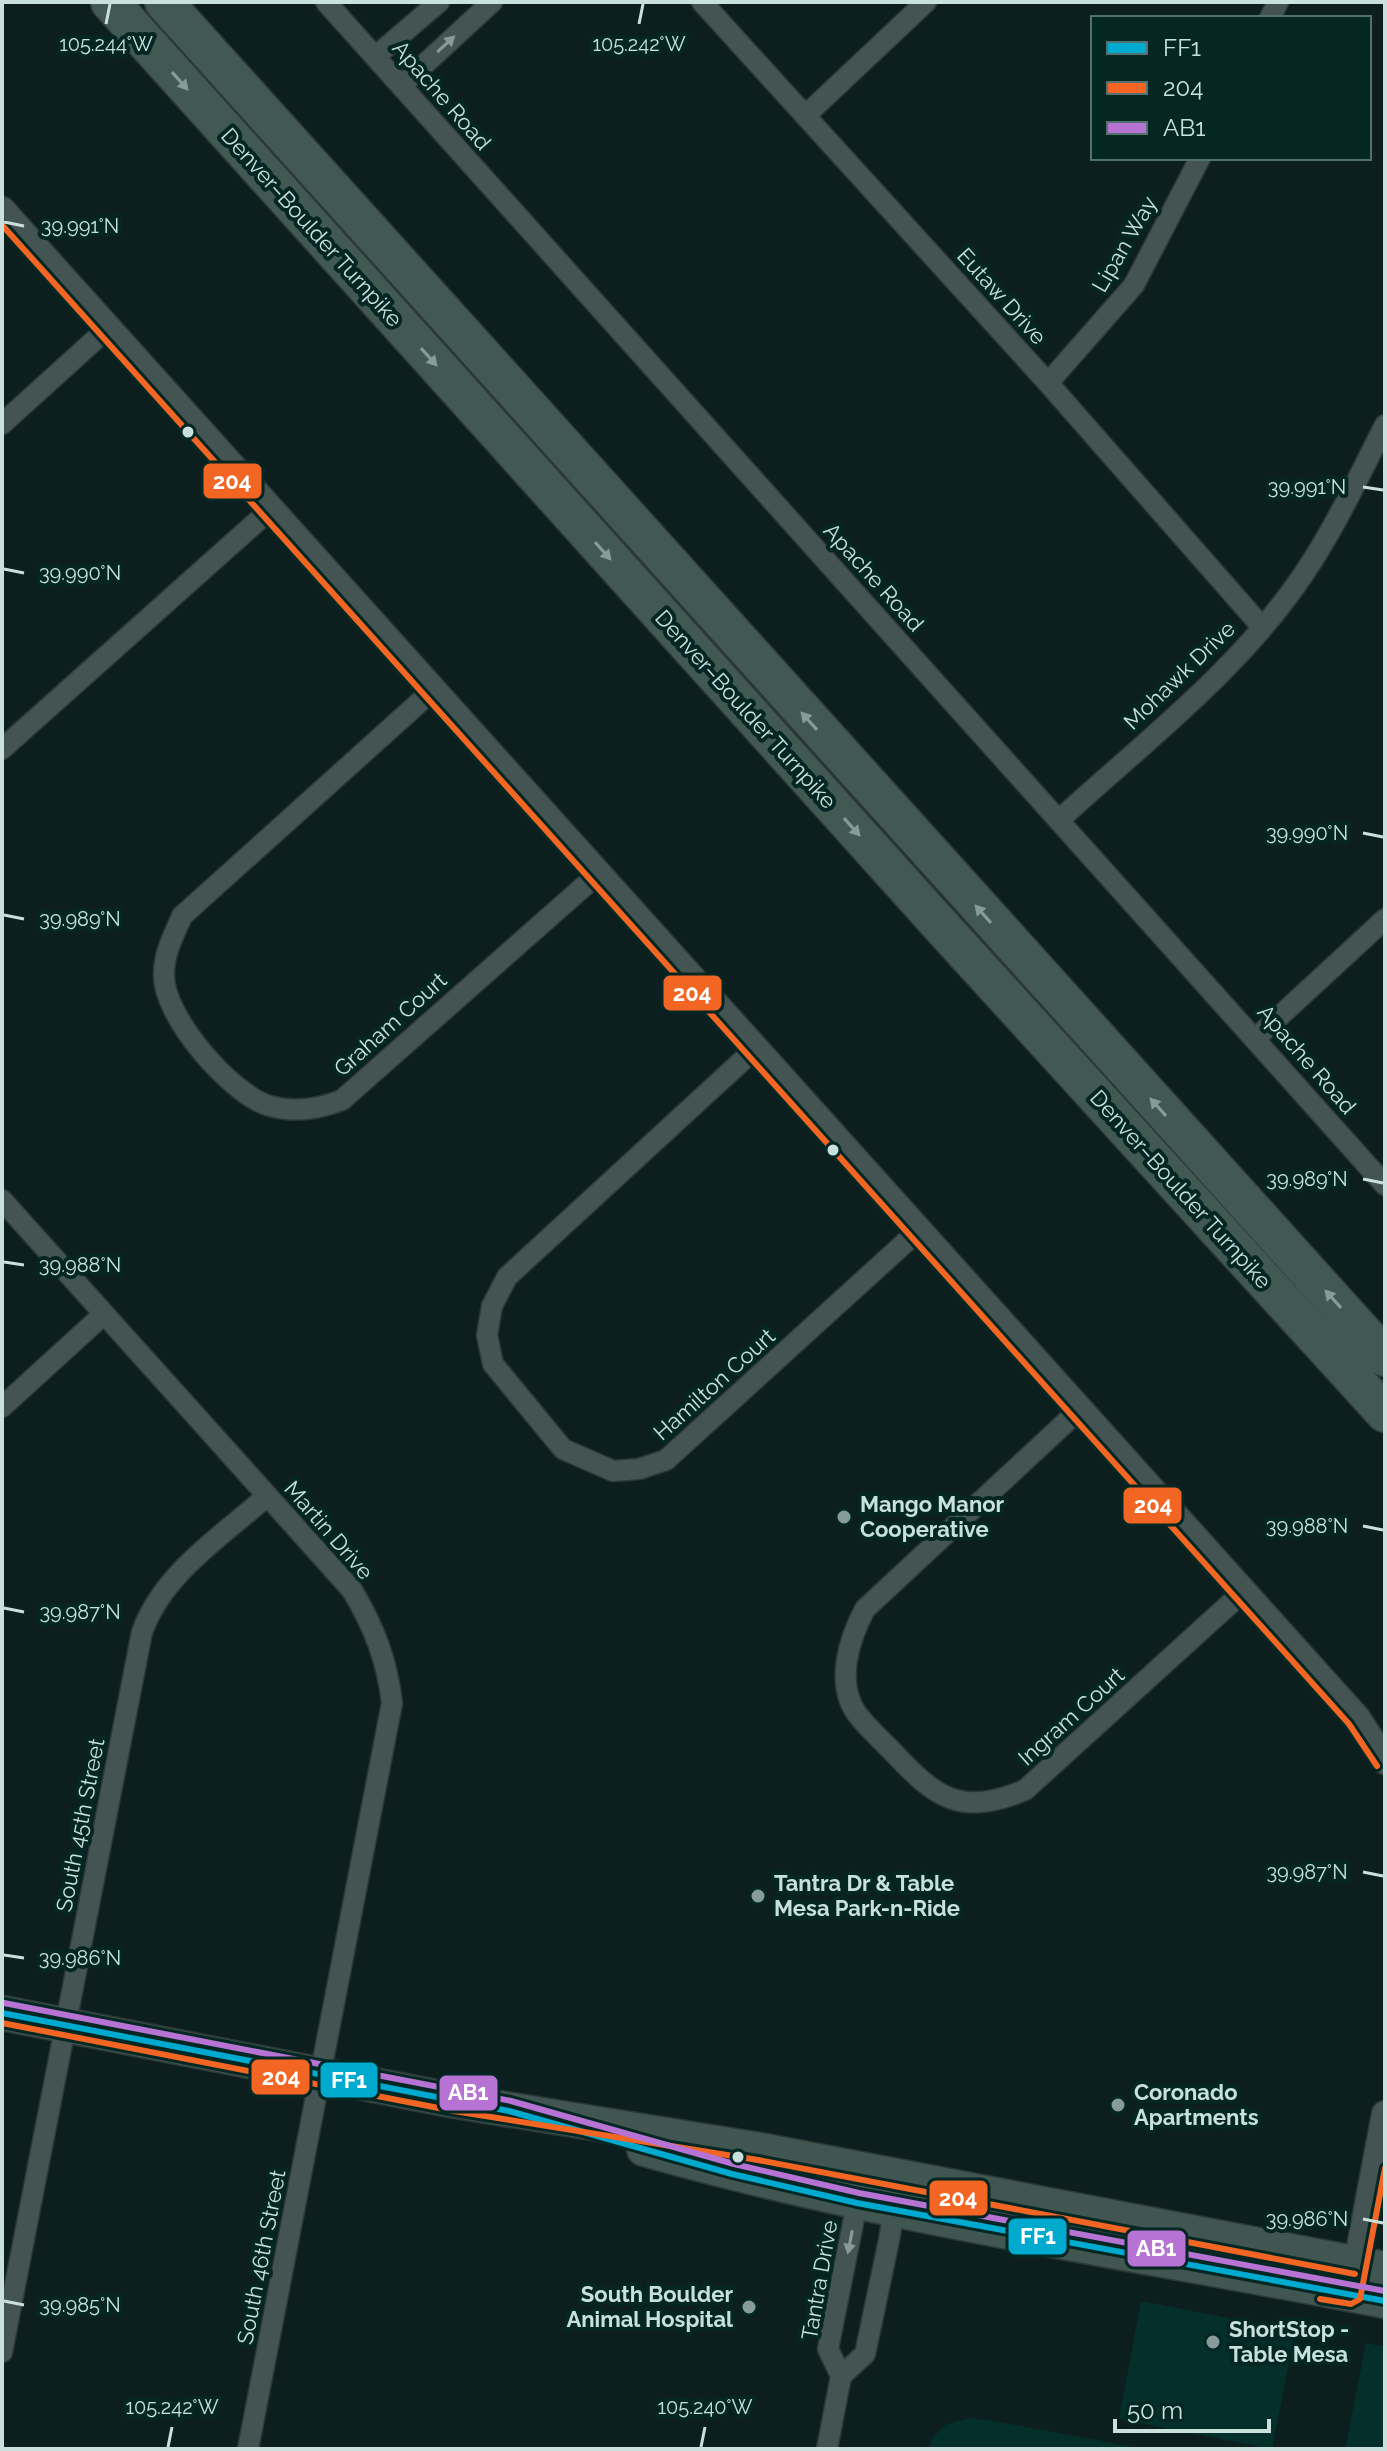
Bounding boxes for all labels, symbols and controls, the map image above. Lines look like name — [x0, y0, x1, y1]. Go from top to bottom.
legend — [1091, 16, 1371, 160]
text: 105.244°W — [59, 32, 153, 56]
text: 105.242°W — [592, 32, 686, 56]
text: FF1 — [1163, 33, 1201, 62]
street label: Apache Road — [387, 35, 497, 155]
one-way arrow — [436, 35, 455, 53]
one-way arrow — [171, 71, 189, 90]
text: 204 — [1163, 73, 1203, 102]
text: AB1 — [1163, 113, 1205, 142]
street label: Denver–Boulder Turnpike — [216, 122, 408, 332]
street label: Lipan Way — [1086, 191, 1162, 297]
text: 39.991°N — [41, 214, 119, 238]
street label: Eutaw Drive — [952, 242, 1052, 350]
one-way arrow — [420, 348, 438, 367]
unlabelled marker — [180, 424, 196, 440]
line badge: 204 — [202, 462, 263, 500]
text: 204 — [213, 468, 251, 494]
text: 39.991°N — [1268, 475, 1346, 499]
street label: Apache Road — [819, 518, 929, 636]
one-way arrow — [594, 541, 612, 560]
text: 39.990°N — [39, 561, 121, 585]
street label: Denver–Boulder Turnpike — [650, 604, 842, 814]
street label: Mohawk Drive — [1118, 615, 1240, 734]
one-way arrow — [801, 711, 819, 730]
one-way arrow — [843, 817, 860, 837]
text: 39.990°N — [1266, 821, 1348, 845]
one-way arrow — [975, 905, 993, 924]
text: 39.989°N — [39, 907, 121, 931]
street label: Graham Court — [328, 966, 452, 1081]
line badge: 204 — [662, 974, 723, 1012]
text: 204 — [673, 980, 711, 1006]
street label: Apache Road — [1252, 999, 1362, 1119]
street label: Denver–Boulder Turnpike — [1085, 1084, 1277, 1294]
one-way arrow — [1150, 1097, 1167, 1117]
unlabelled marker — [825, 1142, 841, 1158]
text: 39.989°N — [1266, 1167, 1348, 1191]
text: 39.988°N — [39, 1253, 121, 1277]
one-way arrow — [1324, 1290, 1342, 1309]
street label: Hamilton Court — [648, 1322, 780, 1445]
street label: Martin Drive — [279, 1475, 379, 1585]
line badge: 204 — [1122, 1486, 1183, 1525]
place label: Mango Manor Cooperative — [860, 1491, 1005, 1542]
text: 204 — [1134, 1492, 1172, 1518]
marker: Mango Manor Cooperative — [835, 1508, 853, 1526]
text: 39.988°N — [1266, 1514, 1348, 1538]
text: 39.987°N — [39, 1600, 121, 1624]
street label: Ingram Court — [1013, 1661, 1130, 1770]
street label: South 45th Street — [50, 1735, 110, 1914]
text: 39.987°N — [1266, 1860, 1348, 1884]
place label: Tantra Dr & Table Mesa Park-n-Ride — [774, 1870, 960, 1921]
marker: Tantra Dr & Table Mesa Park-n-Ride — [749, 1887, 767, 1905]
text: 39.986°N — [39, 1946, 121, 1970]
line badge: 204 — [250, 2058, 311, 2096]
line badge: FF1 — [319, 2061, 379, 2099]
text: 204 — [262, 2064, 300, 2090]
text: FF1 — [331, 2067, 367, 2093]
line badge: AB1 — [438, 2074, 499, 2112]
text: AB1 — [448, 2079, 488, 2105]
place label: Coronado Apartments — [1134, 2079, 1259, 2130]
marker: Coronado Apartments — [1109, 2096, 1127, 2114]
unlabelled marker — [730, 2149, 746, 2165]
street label: South 46th Street — [231, 2167, 291, 2347]
line badge: 204 — [928, 2179, 989, 2217]
text: 204 — [939, 2185, 977, 2211]
text: 39.986°N — [1266, 2207, 1348, 2231]
line badge: FF1 — [1007, 2217, 1068, 2256]
street label: Tantra Drive — [796, 2218, 842, 2342]
text: FF1 — [1020, 2223, 1056, 2249]
one-way arrow — [843, 2229, 855, 2254]
line badge: AB1 — [1126, 2229, 1187, 2268]
text: AB1 — [1136, 2235, 1176, 2261]
place label: South Boulder Animal Hospital — [567, 2281, 734, 2332]
text: 39.985°N — [39, 2293, 121, 2317]
marker: South Boulder Animal Hospital — [740, 2298, 758, 2316]
place label: ShortStop - Table Mesa — [1229, 2316, 1349, 2367]
marker: ShortStop - Table Mesa — [1204, 2333, 1222, 2351]
scale bar — [1115, 2383, 1269, 2433]
text: 105.242°W — [125, 2395, 219, 2419]
text: 105.240°W — [658, 2395, 753, 2419]
text: 50 m — [1127, 2396, 1183, 2425]

